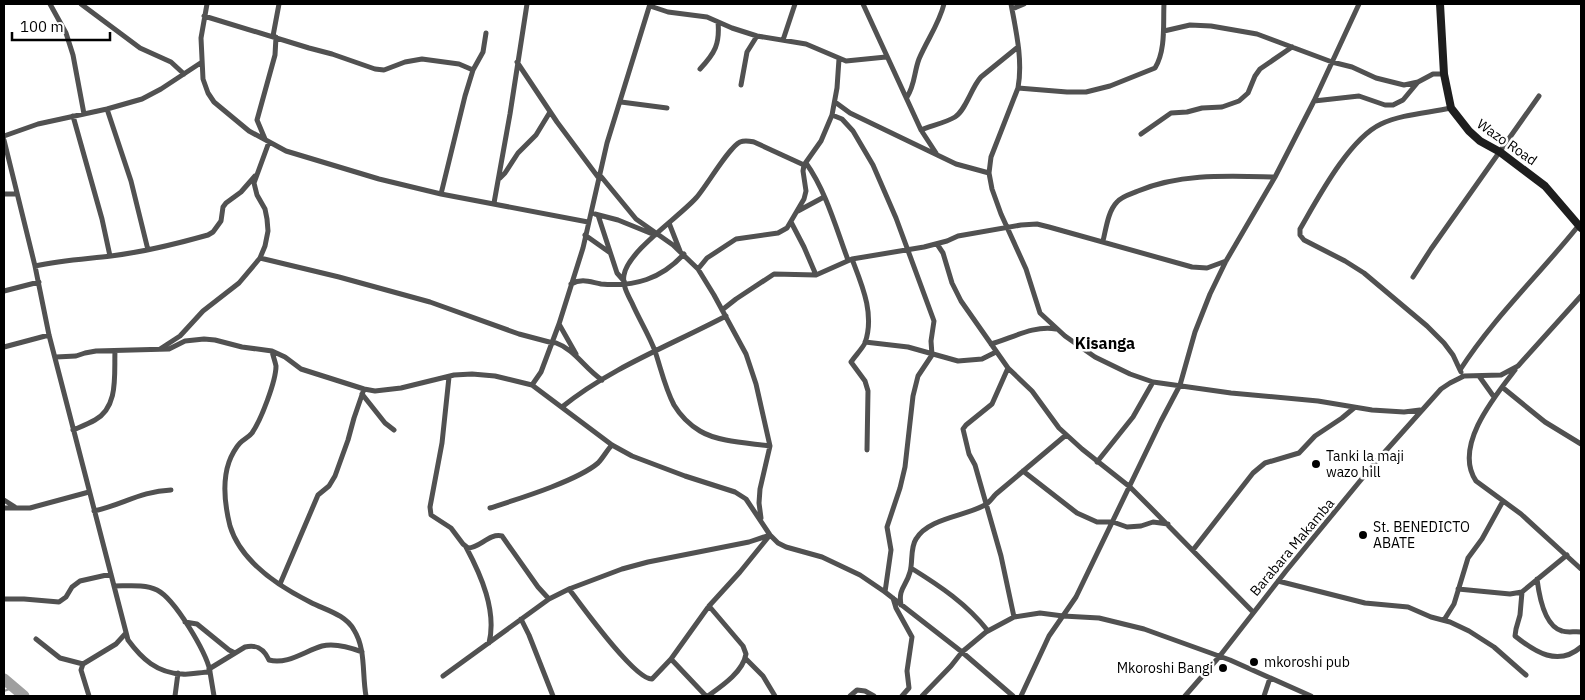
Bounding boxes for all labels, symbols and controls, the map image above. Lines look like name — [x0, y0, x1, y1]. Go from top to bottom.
scale bar — [12, 10, 110, 42]
text: 100 m — [20, 17, 64, 36]
street label: Wazo Road — [1473, 115, 1541, 169]
district label: Kisanga — [1075, 333, 1135, 353]
place label: Tanki la maji wazo hill — [1326, 447, 1404, 481]
marker: Tanki la maji wazo hill — [1310, 458, 1322, 470]
street label: Barabara Makamba — [1246, 494, 1338, 600]
place label: St. BENEDICTO ABATE — [1373, 518, 1470, 552]
marker: St. BENEDICTO ABATE — [1357, 529, 1369, 541]
place label: mkoroshi pub — [1264, 653, 1350, 671]
marker: mkoroshi pub — [1248, 656, 1260, 668]
place label: Mkoroshi Bangi — [1117, 659, 1213, 677]
marker: Mkoroshi Bangi — [1217, 662, 1229, 674]

